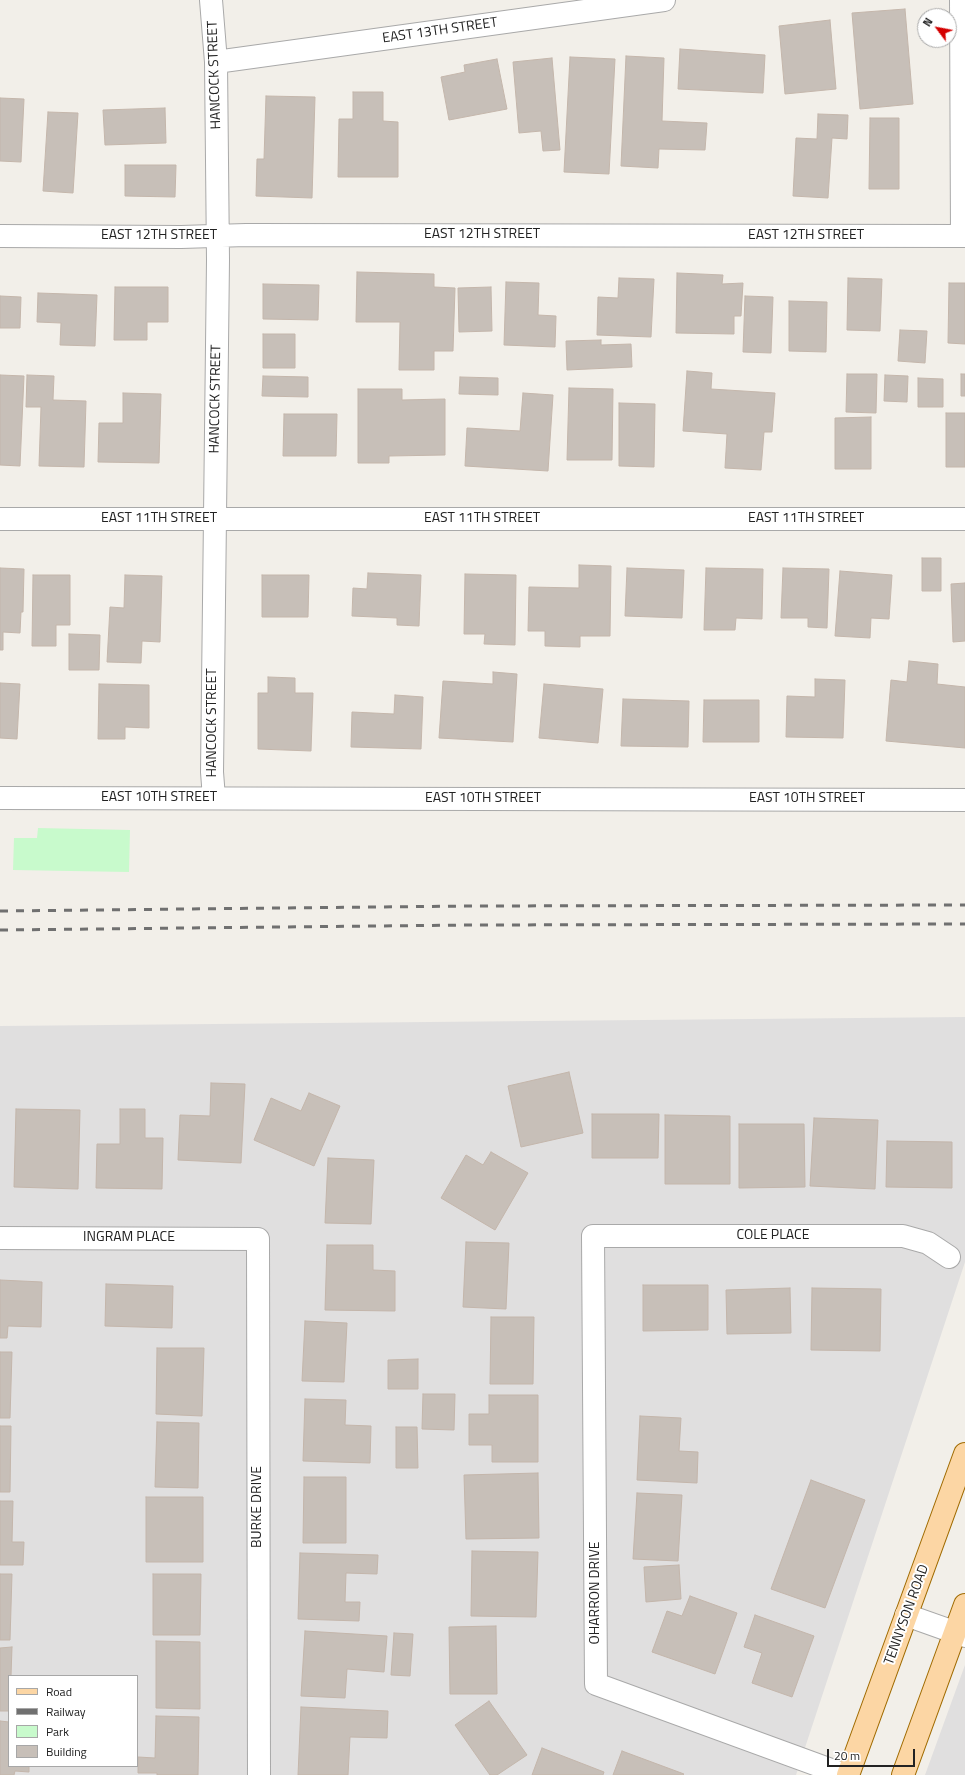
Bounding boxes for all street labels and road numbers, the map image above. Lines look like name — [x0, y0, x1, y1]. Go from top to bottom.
street label: EAST 13TH STREET — [381, 15, 499, 47]
street label: HANCOCK STREET — [205, 20, 225, 130]
street label: EAST 12TH STREET — [424, 227, 540, 243]
street label: EAST 12TH STREET — [101, 228, 217, 244]
street label: EAST 12TH STREET — [748, 228, 864, 244]
street label: HANCOCK STREET — [207, 344, 225, 454]
street label: EAST 11TH STREET — [101, 511, 217, 527]
street label: EAST 11TH STREET — [424, 511, 540, 527]
street label: EAST 11TH STREET — [748, 511, 864, 527]
street label: HANCOCK STREET — [205, 668, 221, 778]
street label: EAST 10TH STREET — [101, 790, 217, 806]
street label: EAST 10TH STREET — [425, 791, 541, 807]
street label: EAST 10TH STREET — [749, 791, 865, 807]
street label: COLE PLACE — [737, 1228, 809, 1244]
street label: INGRAM PLACE — [83, 1230, 175, 1246]
street label: BURKE DRIVE — [250, 1466, 266, 1548]
street label: OHARRON DRIVE — [588, 1541, 604, 1645]
street label: TENNYSON ROAD — [881, 1562, 933, 1668]

